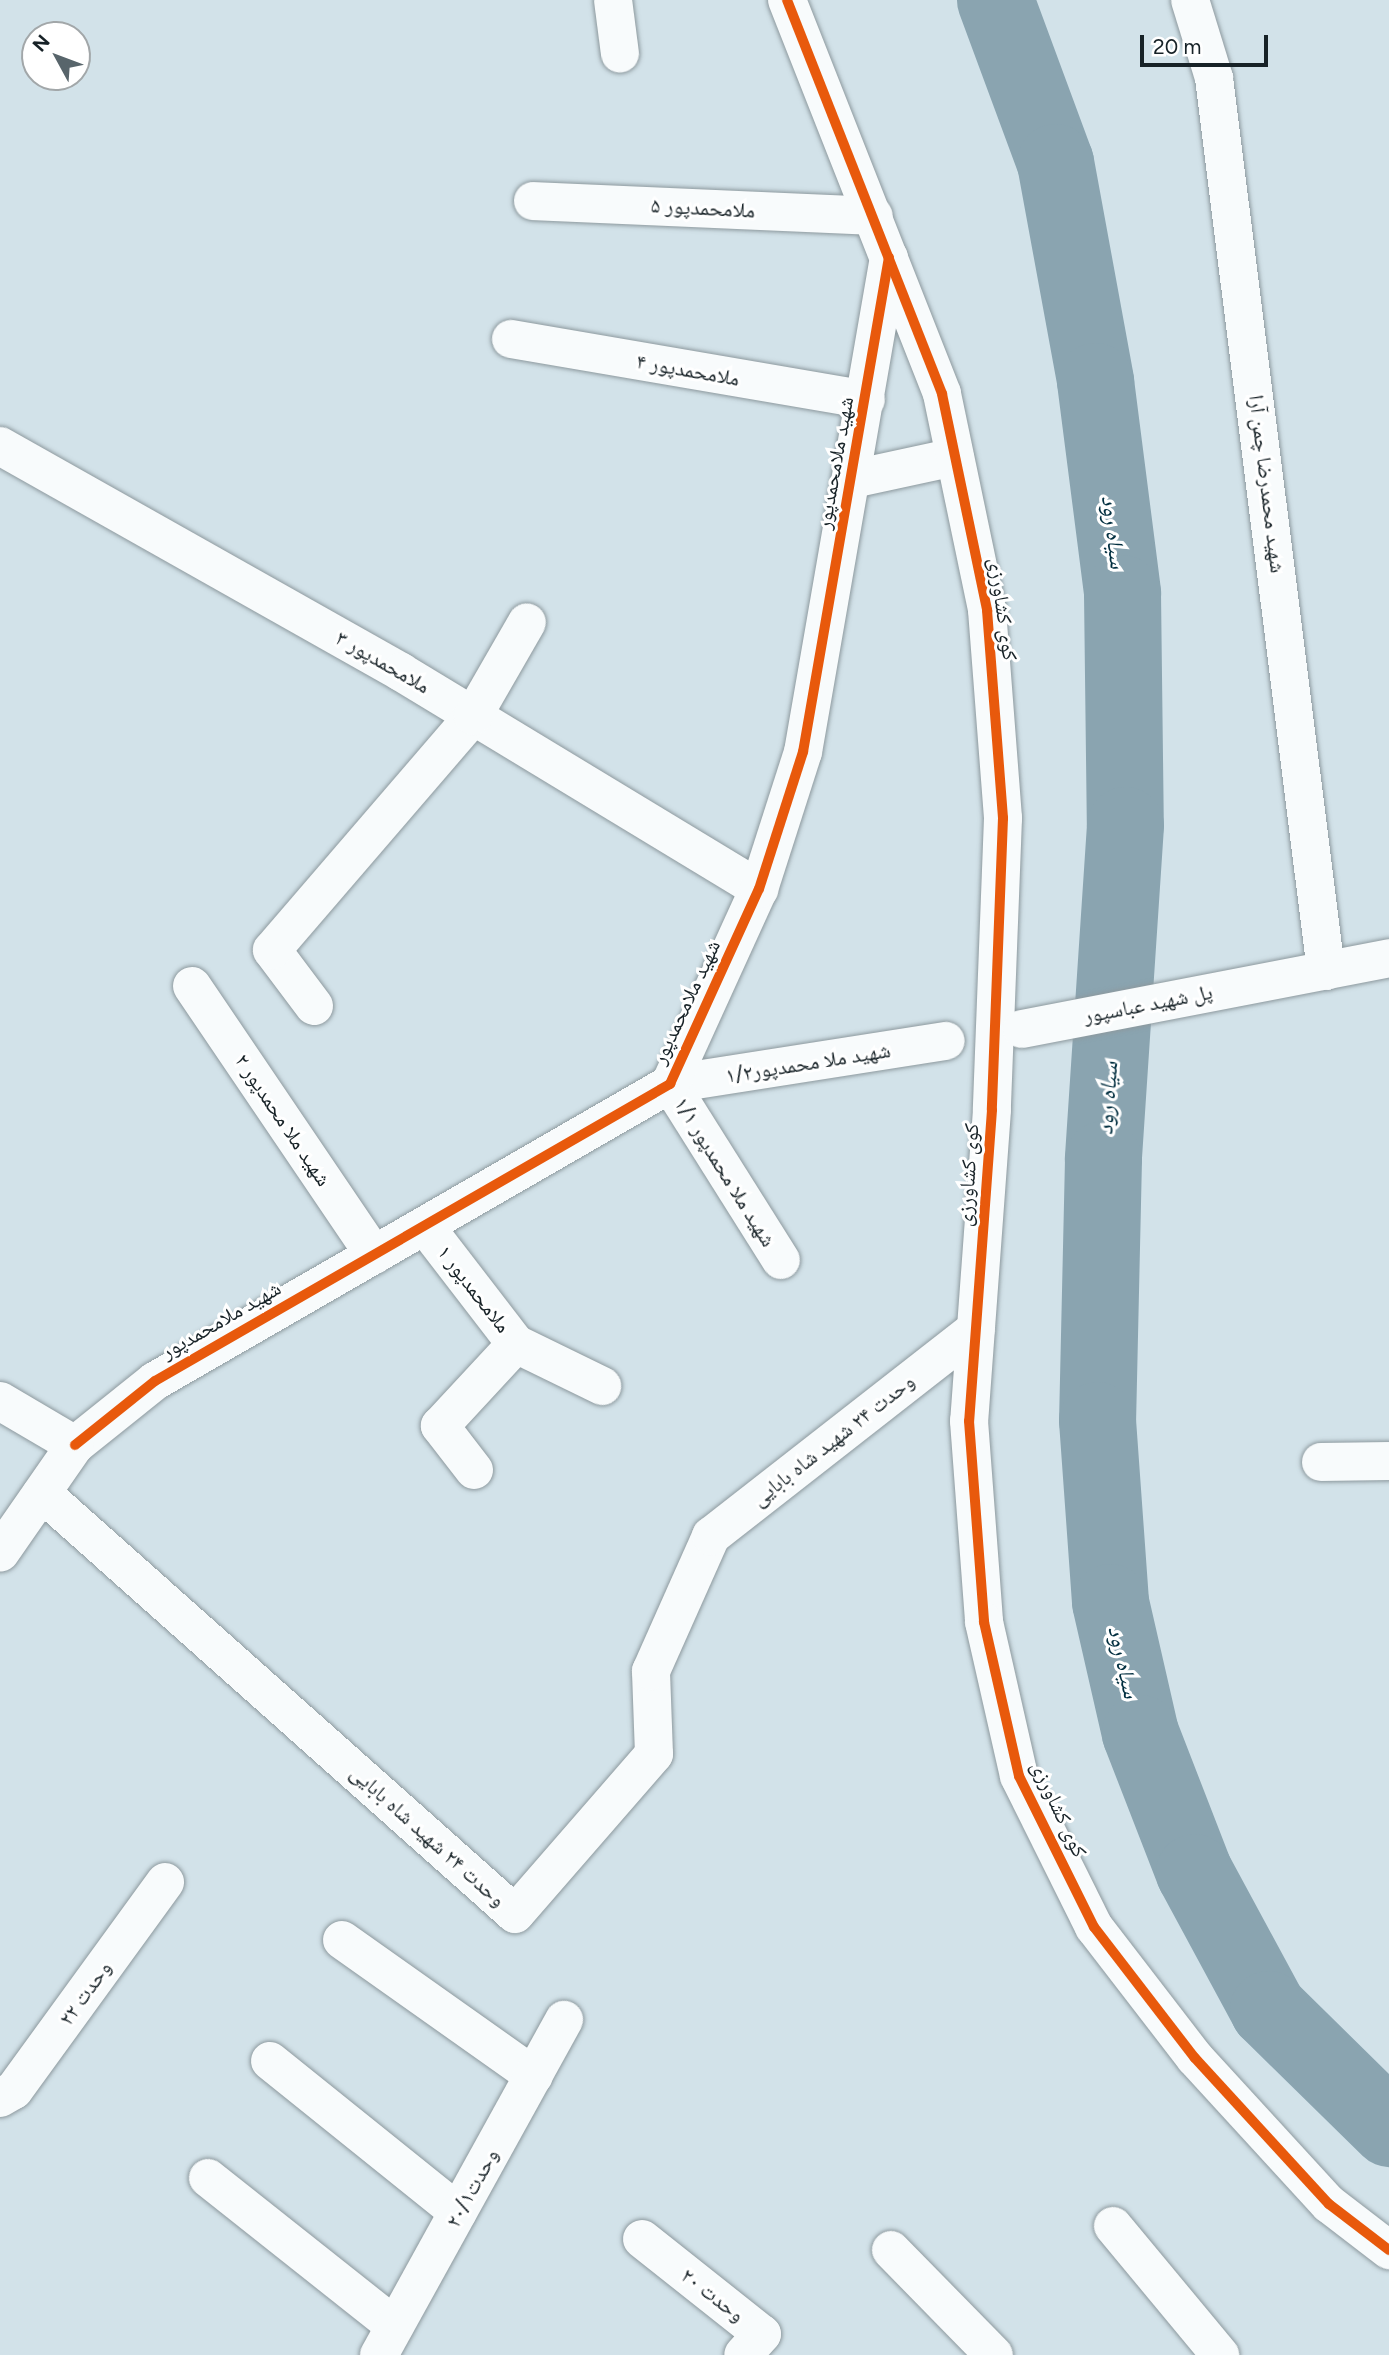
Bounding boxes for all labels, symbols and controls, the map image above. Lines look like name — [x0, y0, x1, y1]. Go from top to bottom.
north arrow — [21, 21, 91, 91]
scale bar — [1144, 21, 1272, 65]
text: N — [28, 30, 55, 56]
text: 20 m — [1153, 34, 1201, 59]
street label: ملامحمدپور ۵ — [650, 193, 756, 223]
street label: ملامحمدپور ۴ — [634, 349, 742, 391]
street label: شهید محمدرضا چمن آرا — [1244, 393, 1290, 575]
street label: شهید ملامحمدپور — [811, 395, 859, 531]
water label: سیاه رود — [1096, 494, 1132, 570]
street label: کوی کشاورزی — [983, 556, 1023, 662]
street label: ملامحمدپور ۳ — [332, 625, 434, 699]
street label: شهید ملامحمدپور — [646, 936, 726, 1068]
street label: پل شهید عباسپور — [1081, 979, 1215, 1029]
street label: شهید ملا محمدپور۱/۲ — [724, 1038, 892, 1088]
street label: شهید ملا محمدپور ۲ — [229, 1049, 337, 1191]
water label: سیاه رود — [1091, 1060, 1123, 1136]
street label: شهید ملا محمدپور ۱/۱ — [669, 1093, 781, 1251]
street label: کوی کشاورزی — [952, 1122, 984, 1228]
street label: ملامحمدپور ۱ — [432, 1240, 516, 1338]
street label: شهید ملامحمدپور — [157, 1276, 285, 1364]
street label: وحدت ۲۴ شهید شاه بابایی — [747, 1369, 919, 1511]
water label: سیاه رود — [1102, 1623, 1146, 1701]
street label: کوی کشاورزی — [1026, 1757, 1092, 1861]
street label: وحدت ۲۴ شهید شاه بابایی — [345, 1760, 511, 1912]
street label: وحدت ۲۲ — [53, 1956, 117, 2030]
street label: وحدت۲۰/۱ — [440, 2144, 504, 2232]
street label: وحدت ۲۰ — [676, 2262, 750, 2328]

